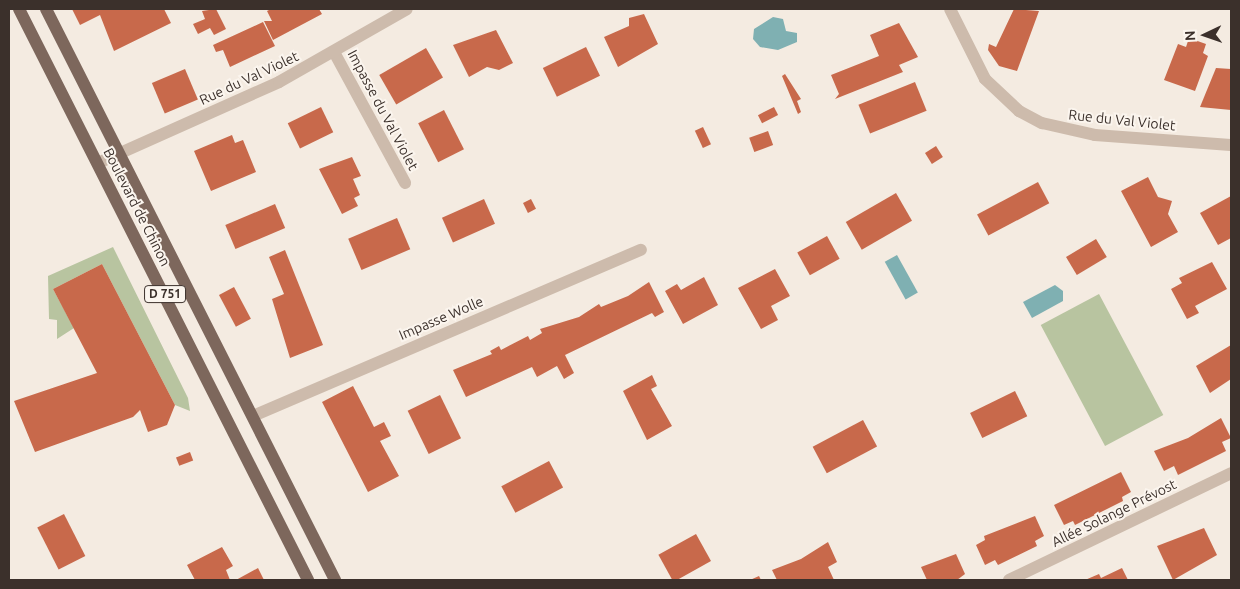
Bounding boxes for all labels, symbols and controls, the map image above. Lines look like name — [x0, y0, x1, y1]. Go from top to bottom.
north arrow — [1180, 10, 1230, 60]
text: N — [1182, 30, 1198, 41]
street label: Impasse du Val Violet — [344, 47, 422, 173]
street label: Rue du Val Violet — [197, 48, 301, 108]
street label: Rue du Val Violet — [1068, 106, 1176, 134]
street label: Boulevard de Chinon — [100, 145, 174, 269]
road number: D 751 — [144, 284, 186, 304]
street label: Impasse Wolle — [396, 293, 486, 343]
street label: Allée Solange Prévost — [1049, 476, 1179, 550]

